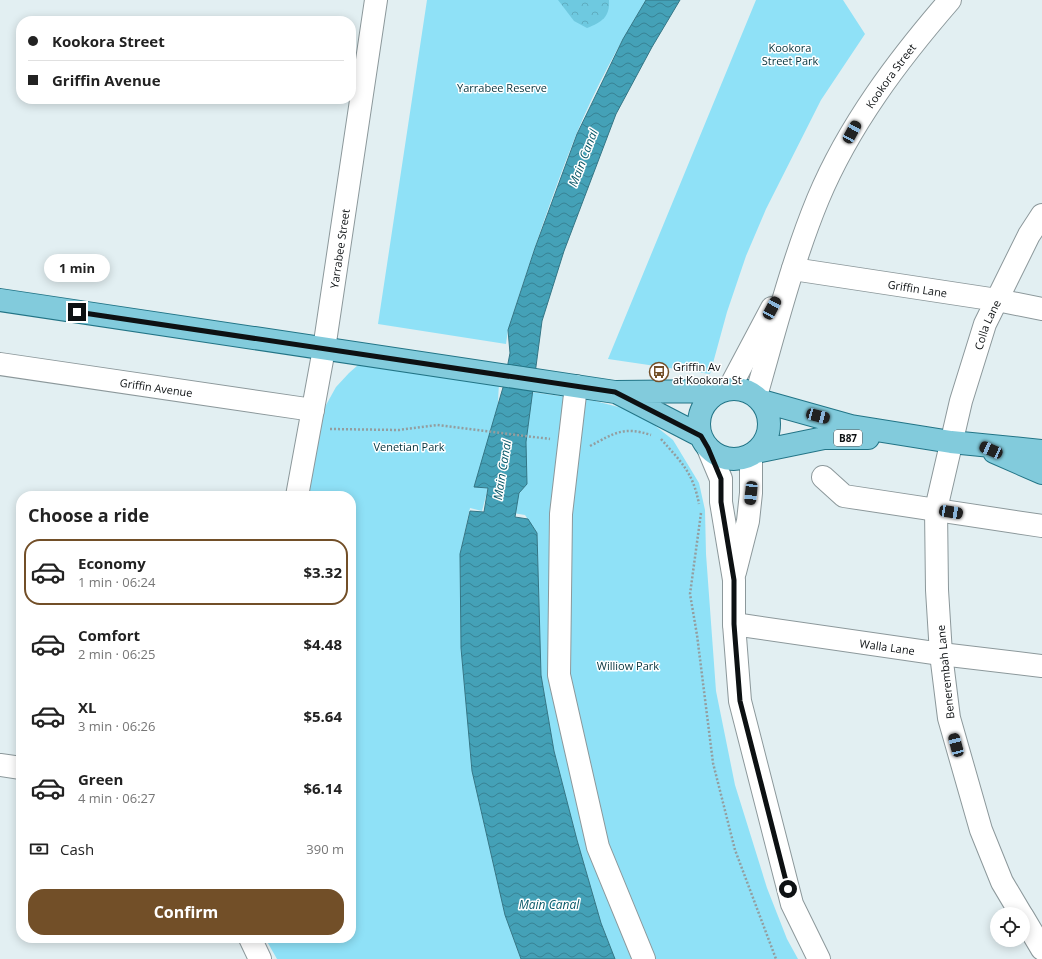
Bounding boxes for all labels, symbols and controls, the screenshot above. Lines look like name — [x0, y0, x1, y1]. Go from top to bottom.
text: Kookora Street — [52, 31, 165, 51]
park label: Kookora Street Park — [762, 40, 819, 68]
street label: Kookora Street — [862, 40, 919, 111]
text: Griffin Avenue — [52, 70, 161, 90]
park label: Yarrabee Reserve — [457, 80, 547, 95]
car — [841, 119, 863, 145]
water label: Main Canal — [564, 126, 602, 189]
street label: Yarrabee Street — [326, 208, 352, 289]
callout: 1 min — [44, 254, 110, 282]
text: 1 min — [59, 259, 95, 277]
street label: Griffin Lane — [887, 276, 948, 300]
car — [761, 295, 783, 321]
street label: Colla Lane — [970, 297, 1003, 351]
route end — [68, 303, 86, 321]
place label: Griffin Av at Kookora St — [673, 359, 742, 387]
bus stop icon: Griffin Av at Kookora St — [648, 361, 670, 383]
street label: Griffin Avenue — [119, 374, 194, 400]
car — [805, 407, 831, 425]
road number: B87 — [834, 430, 862, 446]
water label: Main Canal — [489, 438, 515, 501]
park label: Venetian Park — [373, 439, 445, 454]
car — [978, 440, 1004, 460]
car — [744, 480, 758, 506]
text: Choose a ride — [28, 503, 149, 527]
car — [938, 504, 964, 520]
text: Economy — [78, 553, 146, 573]
icon: car — [30, 554, 66, 590]
text: $3.32 — [303, 562, 342, 582]
text: 1 min · 06:24 — [78, 573, 155, 591]
street label: Benerembah Lane — [933, 624, 957, 720]
text: Comfort — [78, 625, 140, 645]
icon: car — [30, 626, 66, 662]
text: $4.48 — [303, 634, 342, 654]
street label: Walla Lane — [859, 635, 916, 658]
text: 2 min · 06:25 — [78, 645, 155, 663]
park label: Williow Park — [597, 658, 659, 673]
text: XL — [78, 697, 96, 717]
icon: car — [30, 698, 66, 734]
text: $5.64 — [303, 706, 342, 726]
text: 3 min · 06:26 — [78, 717, 155, 735]
car — [947, 732, 965, 758]
text: Green — [78, 769, 123, 789]
icon: car — [30, 770, 66, 806]
text: $6.14 — [303, 778, 342, 798]
text: 4 min · 06:27 — [78, 789, 155, 807]
icon: cash — [28, 838, 50, 860]
text: Cash — [60, 839, 94, 859]
text: 390 m — [306, 840, 344, 858]
route start — [779, 880, 797, 898]
button: Confirm — [28, 889, 344, 935]
water label: Main Canal — [519, 896, 580, 913]
map controls — [990, 907, 1030, 947]
button: locate — [990, 907, 1030, 947]

